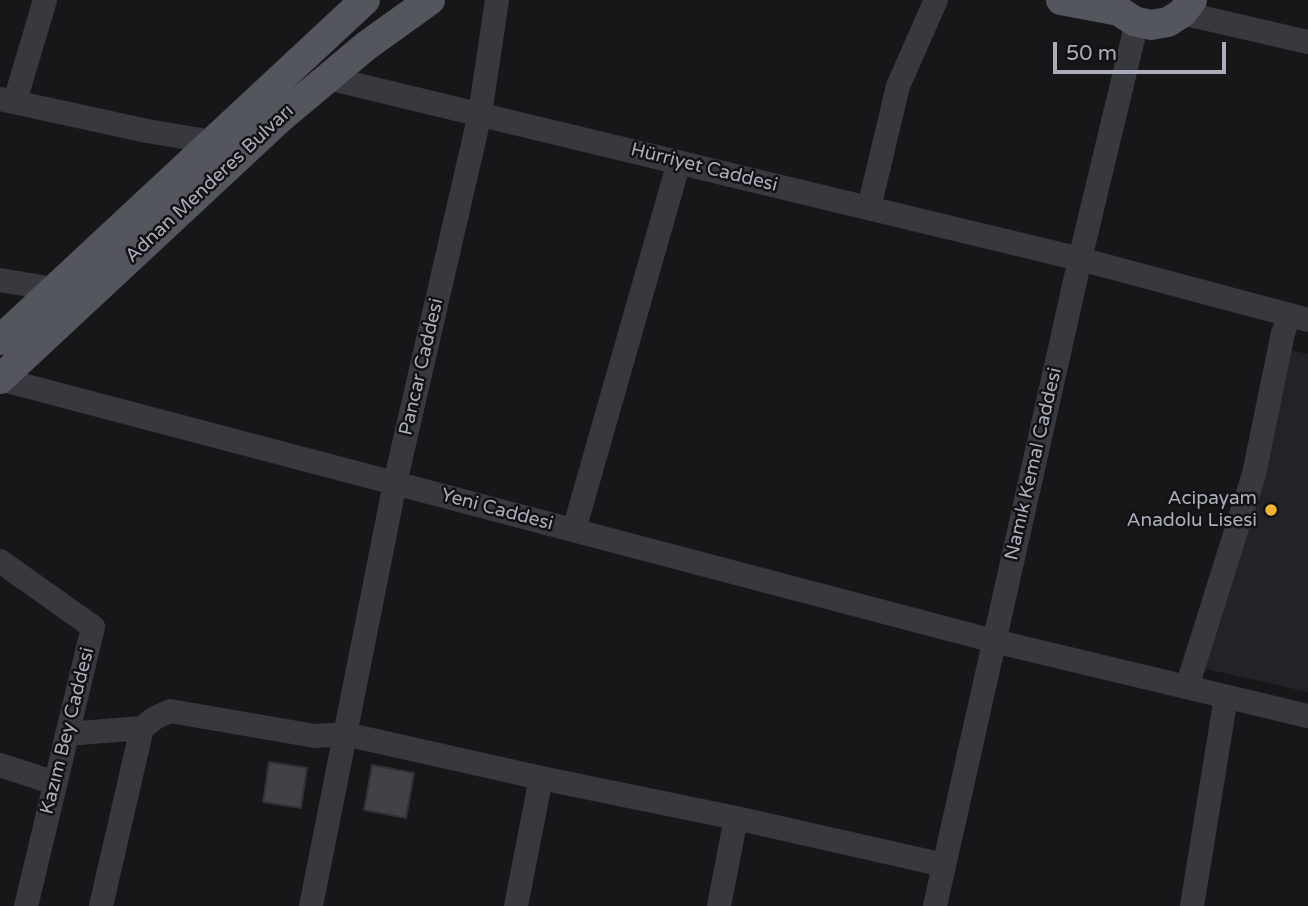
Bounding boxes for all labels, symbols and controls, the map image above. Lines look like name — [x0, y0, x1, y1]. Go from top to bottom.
scale bar — [1056, 28, 1229, 72]
text: 50 m — [1066, 41, 1117, 66]
street label: Adnan Menderes Bulvarı — [121, 100, 299, 268]
street label: Hürriyet Caddesi — [628, 139, 780, 197]
street label: Pancar Caddesi — [395, 296, 449, 438]
street label: Namık Kemal Caddesi — [1001, 365, 1067, 563]
street label: Yeni Caddesi — [438, 484, 556, 536]
place label: Acipayam Anadolu Lisesi — [1127, 488, 1257, 532]
marker: Acipayam Anadolu Lisesi — [1263, 502, 1279, 518]
street label: Kazım Bey Caddesi — [36, 645, 100, 817]

